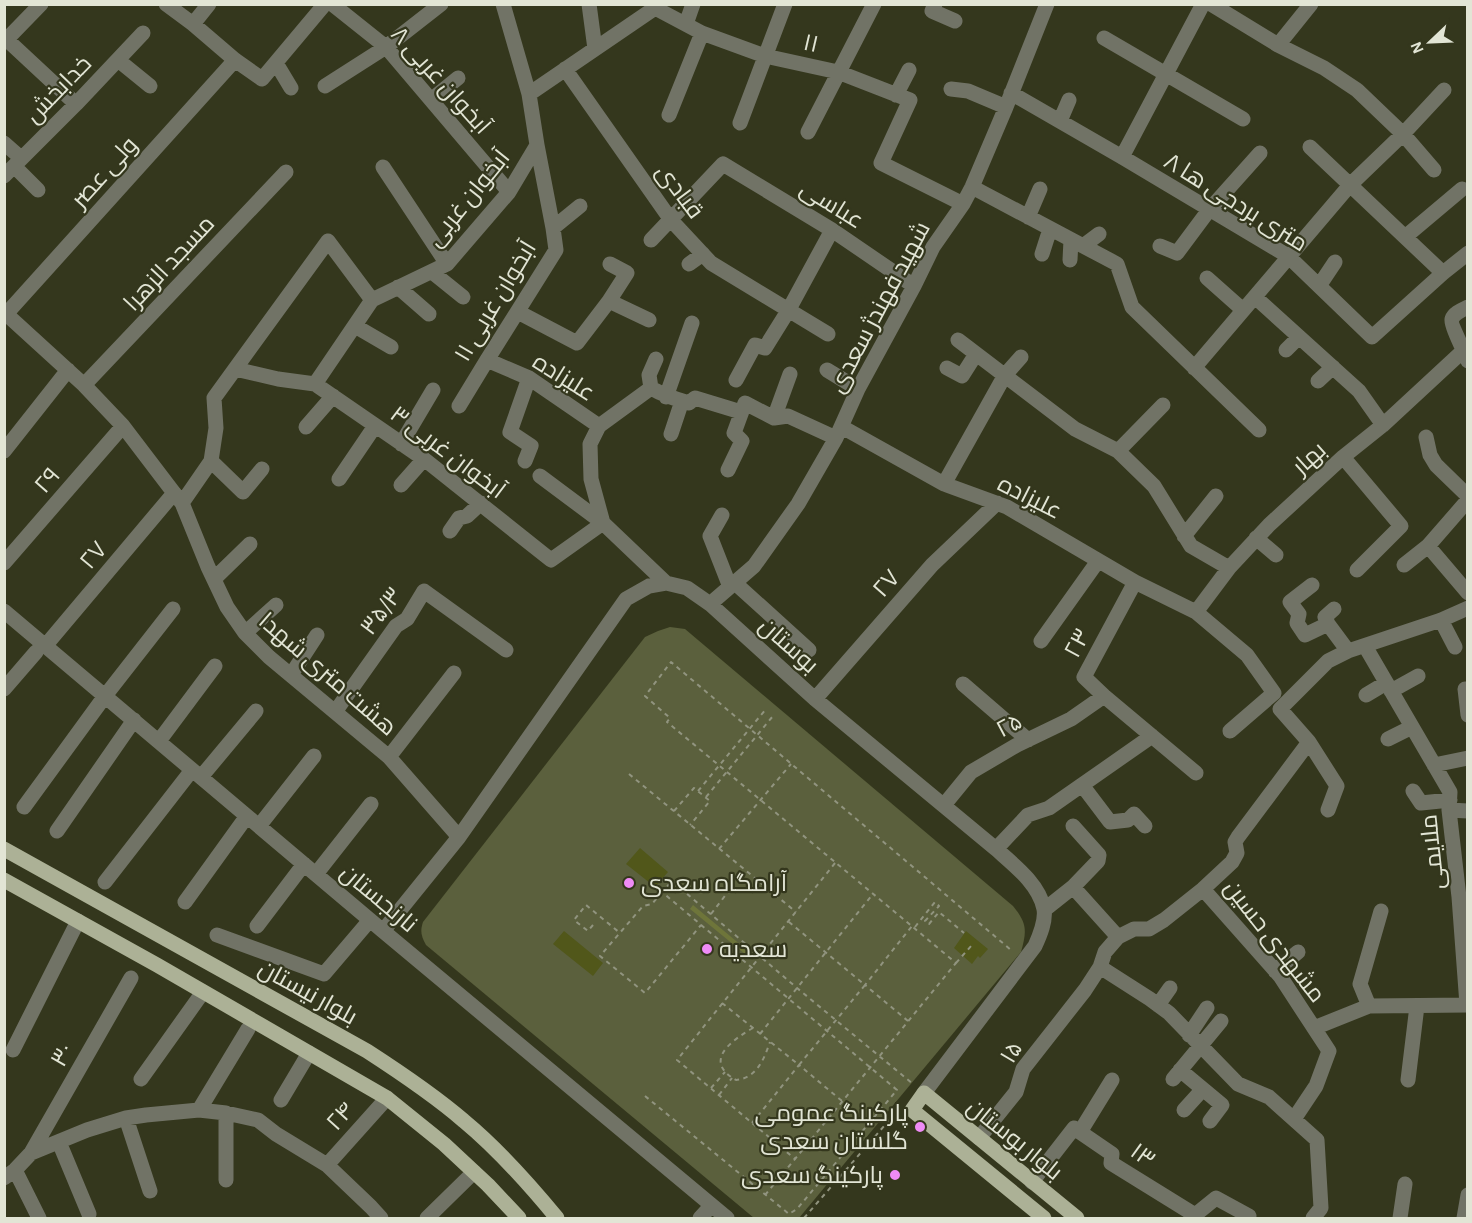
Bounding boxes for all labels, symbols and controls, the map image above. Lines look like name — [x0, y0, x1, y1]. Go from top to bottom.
north arrow — [1400, 12, 1460, 72]
street label: آبخوان غربی ۸ — [385, 21, 496, 140]
street label: ۱۱ — [801, 31, 821, 57]
text: N — [1408, 39, 1427, 56]
street label: خدابخش — [20, 51, 97, 129]
street label: ولی عصر — [66, 133, 143, 215]
street label: آبخوان غربی — [421, 144, 516, 252]
street label: ۸ متری بردجی ها — [1159, 149, 1311, 257]
street label: قبادی — [650, 160, 707, 224]
street label: عباسی — [795, 176, 867, 234]
street label: مسجد الزهرا — [120, 211, 220, 316]
street label: شهید فهندژ سعدی — [824, 218, 936, 397]
street label: آبخوان غربی ۱۱ — [449, 236, 542, 366]
street label: علیزاده — [528, 350, 599, 406]
street label: آبخوان غربی ۳ — [385, 400, 511, 505]
street label: بهار — [1287, 438, 1332, 482]
street label: ۲۹ — [30, 463, 65, 498]
street label: علیزاده — [994, 472, 1065, 524]
street label: ۲۷ — [76, 537, 112, 574]
street label: ۲۷ — [869, 565, 905, 602]
street label: ۳۵/۳ — [356, 583, 407, 640]
street label: هشت متری شهدا — [253, 608, 401, 741]
street label: بوستان — [754, 613, 822, 679]
street label: ۲۳ — [1061, 625, 1095, 662]
street label: ۲۵ — [992, 709, 1026, 743]
street label: ملایمی — [1417, 813, 1450, 891]
street label: نارنجستان — [335, 860, 421, 938]
place label: آرامگاه سعدی — [641, 870, 788, 897]
street label: مشهدی حسین — [1218, 875, 1330, 1008]
marker: آرامگاه سعدی — [622, 876, 636, 890]
place label: سعدیه — [719, 938, 787, 962]
marker: سعدیه — [700, 942, 714, 956]
street label: بلوار نیستان — [254, 956, 361, 1031]
street label: ۱۵ — [996, 1038, 1027, 1067]
street label: ۳۰ — [47, 1040, 79, 1071]
street label: بلوار بوستان — [962, 1094, 1066, 1186]
street label: ۲۴ — [322, 1098, 359, 1135]
place label: پارکینگ عمومی گلستان سعدی — [755, 1102, 909, 1155]
marker: پارکینگ عمومی گلستان سعدی — [913, 1120, 927, 1134]
street label: ۱۳ — [1126, 1139, 1159, 1172]
place label: پارکینگ سعدی — [741, 1164, 884, 1191]
marker: پارکینگ سعدی — [888, 1168, 902, 1182]

